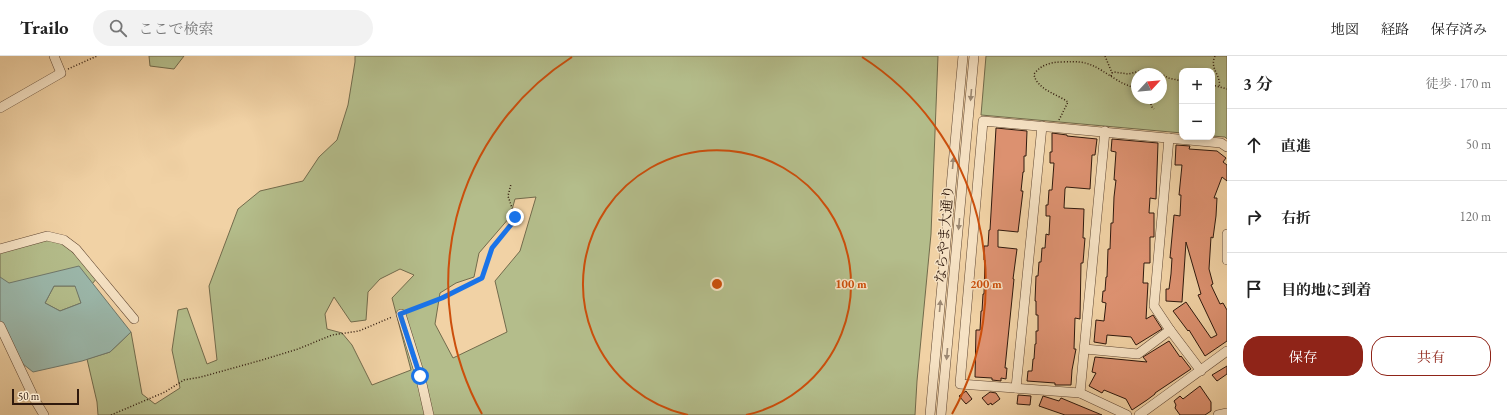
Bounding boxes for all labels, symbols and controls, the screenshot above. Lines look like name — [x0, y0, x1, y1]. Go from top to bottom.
search box — [93, 10, 373, 46]
text: Trailo — [20, 15, 69, 40]
icon: search — [107, 17, 129, 39]
text: ここで検索 — [139, 19, 214, 38]
text: 地図 — [1331, 20, 1359, 38]
text: 経路 — [1381, 20, 1409, 38]
text: 保存済み — [1431, 20, 1487, 38]
north arrow — [1131, 68, 1167, 104]
map controls — [1179, 68, 1215, 140]
button: + — [1179, 68, 1215, 104]
text: 3 分 — [1243, 73, 1273, 95]
text: 徒歩 · 170 m — [1426, 75, 1491, 92]
one-way arrow — [967, 89, 974, 101]
button: − — [1179, 104, 1215, 140]
icon: ahead — [1243, 134, 1265, 156]
text: 直進 — [1281, 136, 1311, 155]
text: 50 m — [1466, 136, 1491, 153]
one-way arrow — [950, 157, 956, 169]
street label: ならやま大通り — [931, 184, 957, 284]
icon: right — [1243, 206, 1265, 228]
route end — [506, 208, 524, 226]
text: 右折 — [1281, 208, 1311, 227]
text: 120 m — [1460, 208, 1491, 225]
one-way arrow — [955, 218, 962, 230]
text: 100 m — [835, 276, 867, 292]
text: 200 m — [970, 276, 1002, 292]
centre of rings — [710, 277, 724, 291]
icon: arrive — [1243, 278, 1265, 300]
text: 目的地に到着 — [1281, 280, 1371, 299]
one-way arrow — [936, 300, 943, 312]
button: 保存 — [1243, 336, 1363, 376]
button: 共有 — [1371, 336, 1491, 376]
one-way arrow — [943, 348, 950, 360]
route start — [411, 367, 429, 385]
scale bar — [12, 387, 79, 406]
text: 50 m — [18, 389, 39, 403]

